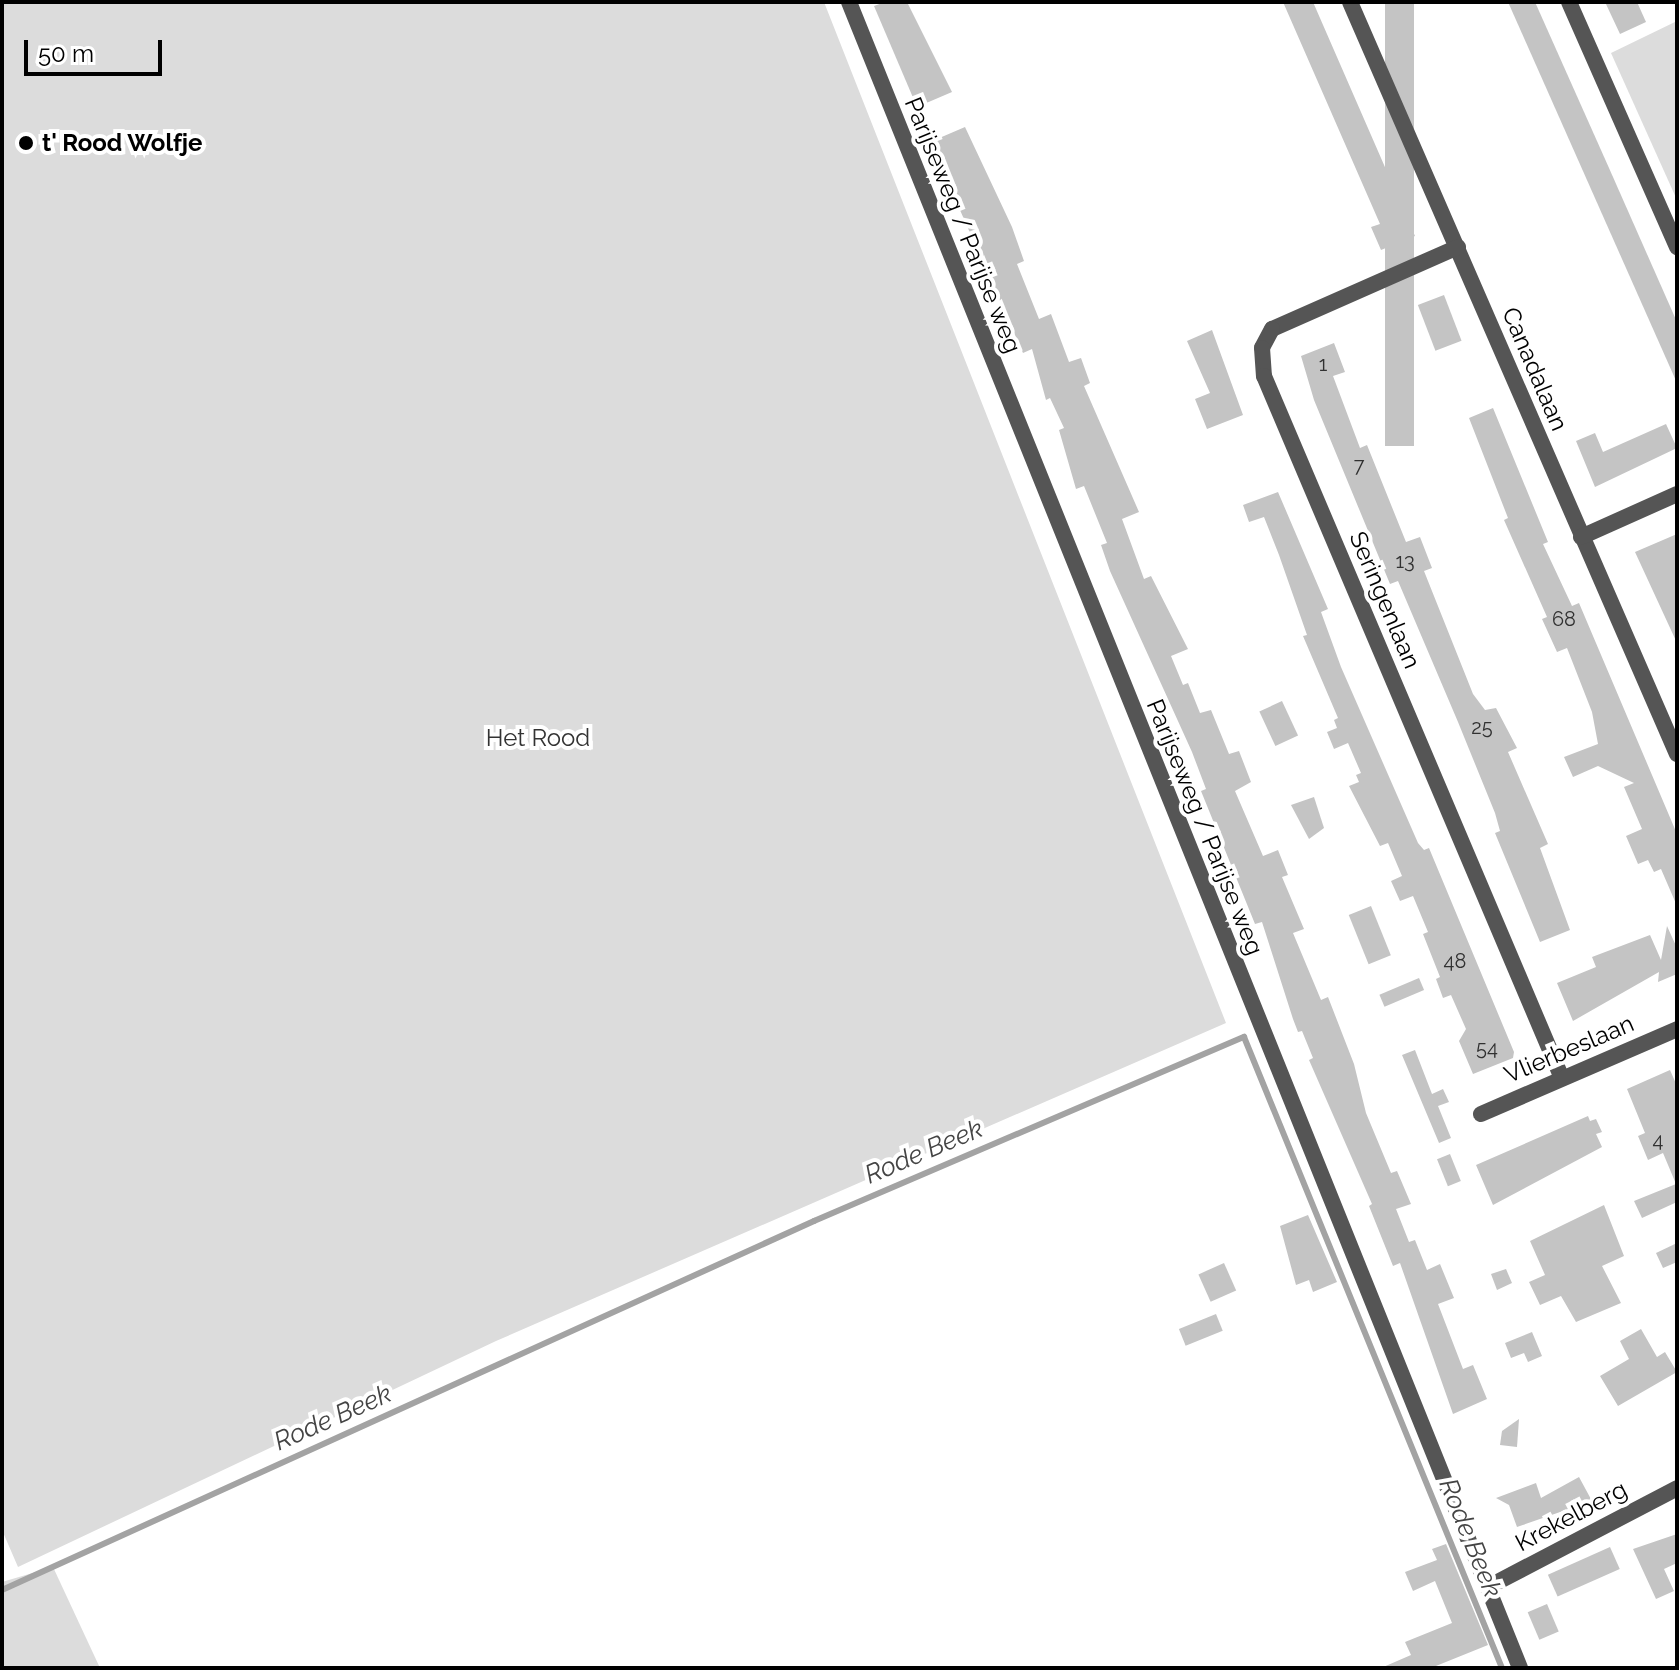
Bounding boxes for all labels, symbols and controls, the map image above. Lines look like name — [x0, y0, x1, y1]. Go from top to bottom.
scale bar — [28, 24, 166, 74]
text: 50 m — [38, 39, 94, 68]
street label: Parijseweg / Parijse weg — [898, 93, 1028, 357]
place label: t' Rood Wolfje — [42, 129, 204, 157]
marker: t' Rood Wolfje — [17, 134, 35, 152]
street label: Canadalaan — [1496, 303, 1574, 435]
house number: 1 — [1319, 352, 1327, 376]
house number: 7 — [1354, 453, 1364, 477]
street label: Seringenlaan — [1343, 527, 1427, 673]
house number: 13 — [1395, 549, 1415, 573]
house number: 68 — [1552, 607, 1576, 631]
street label: Parijseweg / Parijse weg — [1140, 695, 1270, 959]
house number: 25 — [1471, 715, 1493, 739]
park label: Het Rood — [486, 724, 590, 752]
house number: 48 — [1444, 949, 1466, 973]
street label: Vlierbeslaan — [1500, 1009, 1638, 1089]
house number: 54 — [1476, 1036, 1498, 1060]
water label: Rode Beek — [860, 1113, 988, 1191]
house number: 4 — [1653, 1128, 1663, 1152]
water label: Rode Beek — [269, 1378, 397, 1458]
water label: Rode Beek — [1432, 1474, 1508, 1602]
street label: Krekelberg — [1510, 1475, 1632, 1557]

